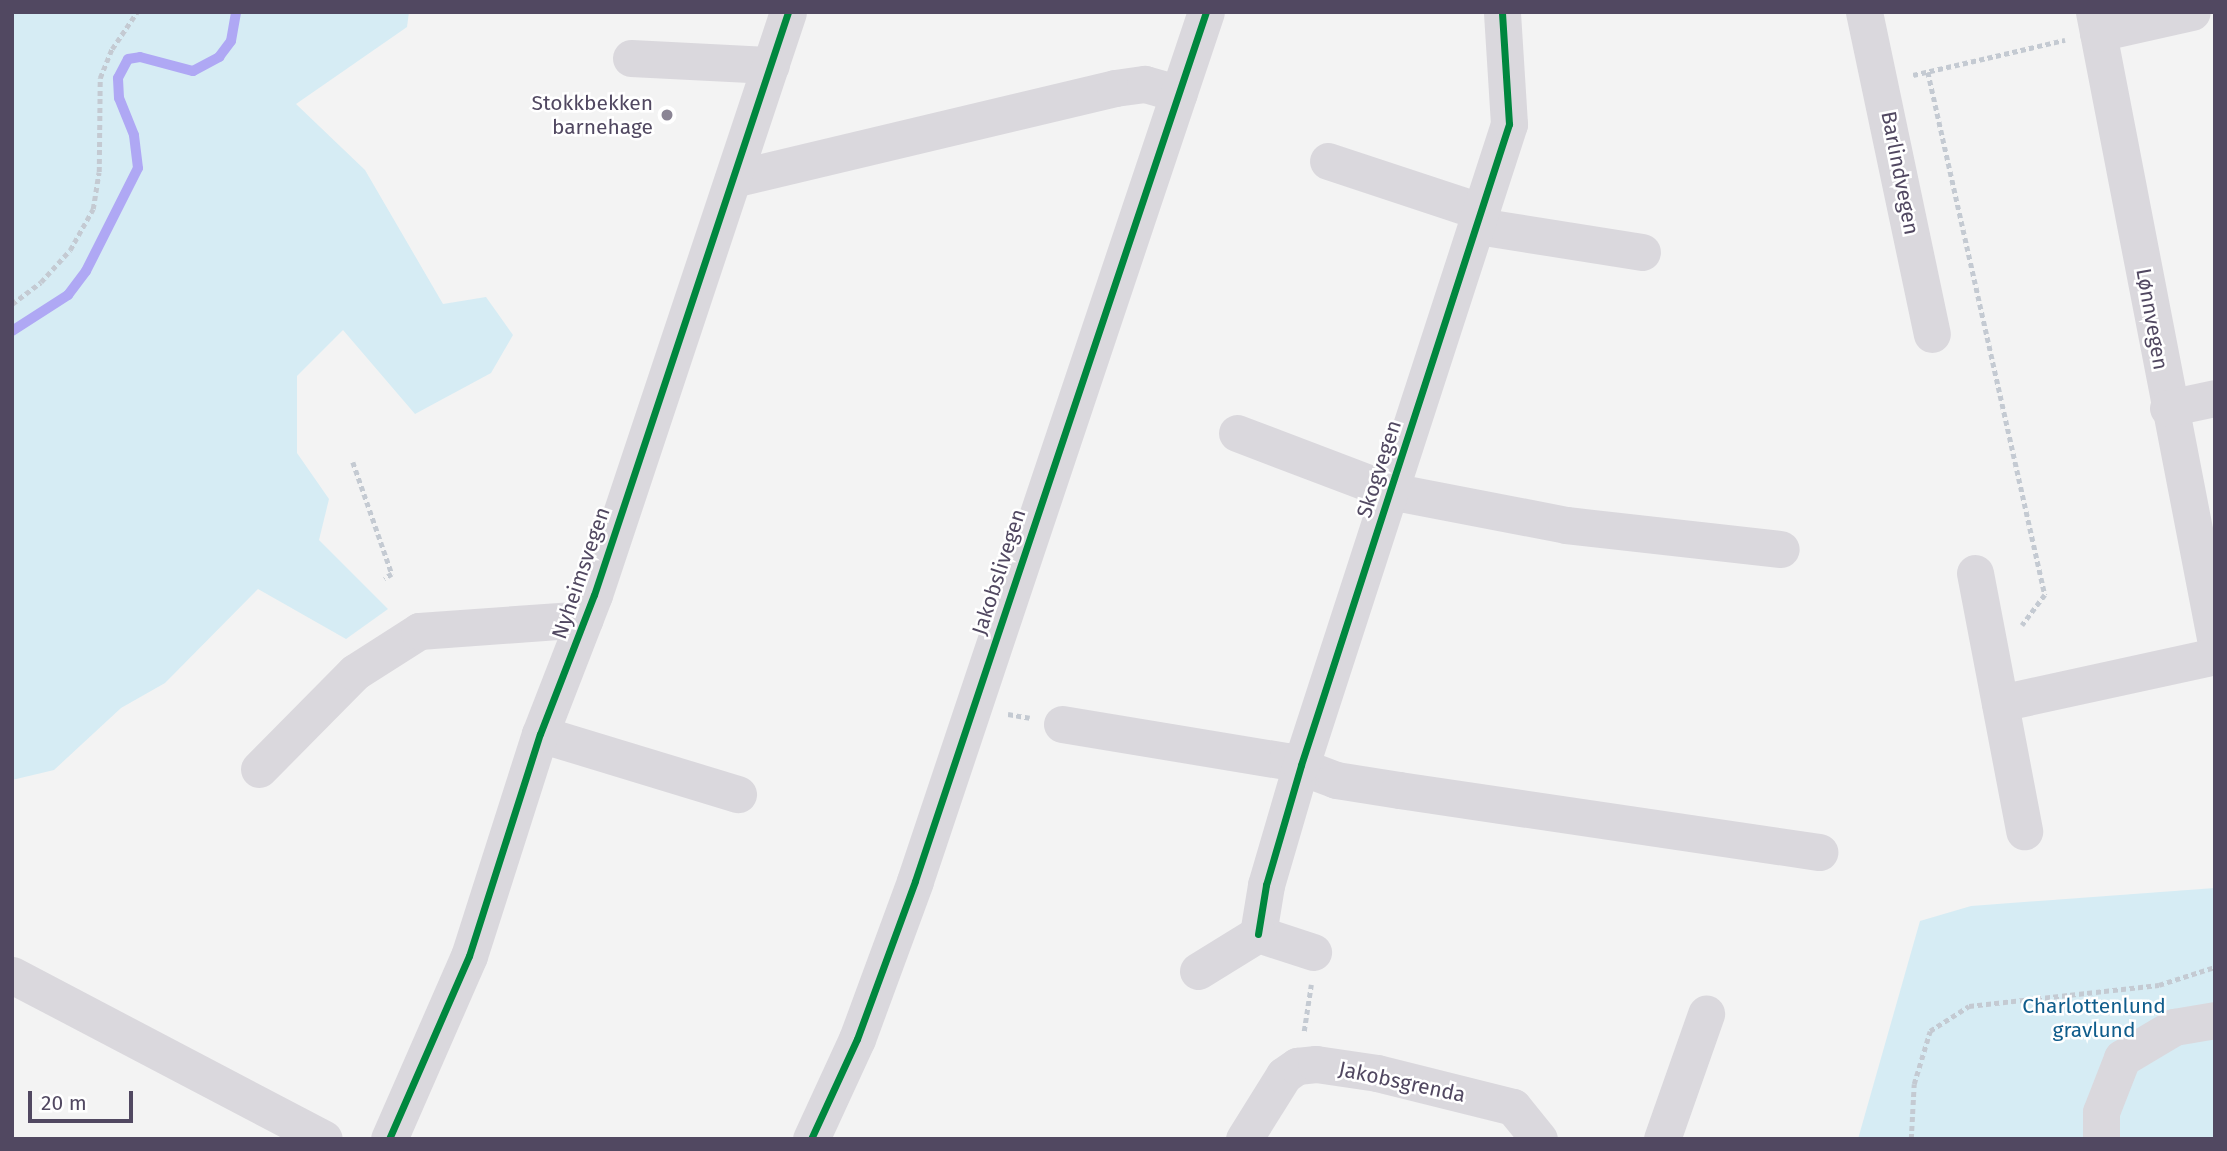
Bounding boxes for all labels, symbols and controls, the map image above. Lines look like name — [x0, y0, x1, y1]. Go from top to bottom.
place label: Stokkbekken barnehage — [532, 90, 653, 140]
marker: Stokkbekken barnehage — [659, 107, 675, 123]
street label: Barlindvegen — [1876, 109, 1924, 237]
street label: Lønnvegen — [2131, 266, 2173, 372]
street label: Skogvegen — [1351, 417, 1407, 521]
street label: Nyheimsvegen — [547, 504, 615, 642]
street label: Jakobslivegen — [967, 506, 1031, 638]
park label: Charlottenlund gravlund — [2022, 993, 2166, 1043]
street label: Jakobsgrenda — [1336, 1056, 1468, 1108]
scale bar — [32, 1078, 136, 1122]
text: 20 m — [41, 1090, 87, 1116]

